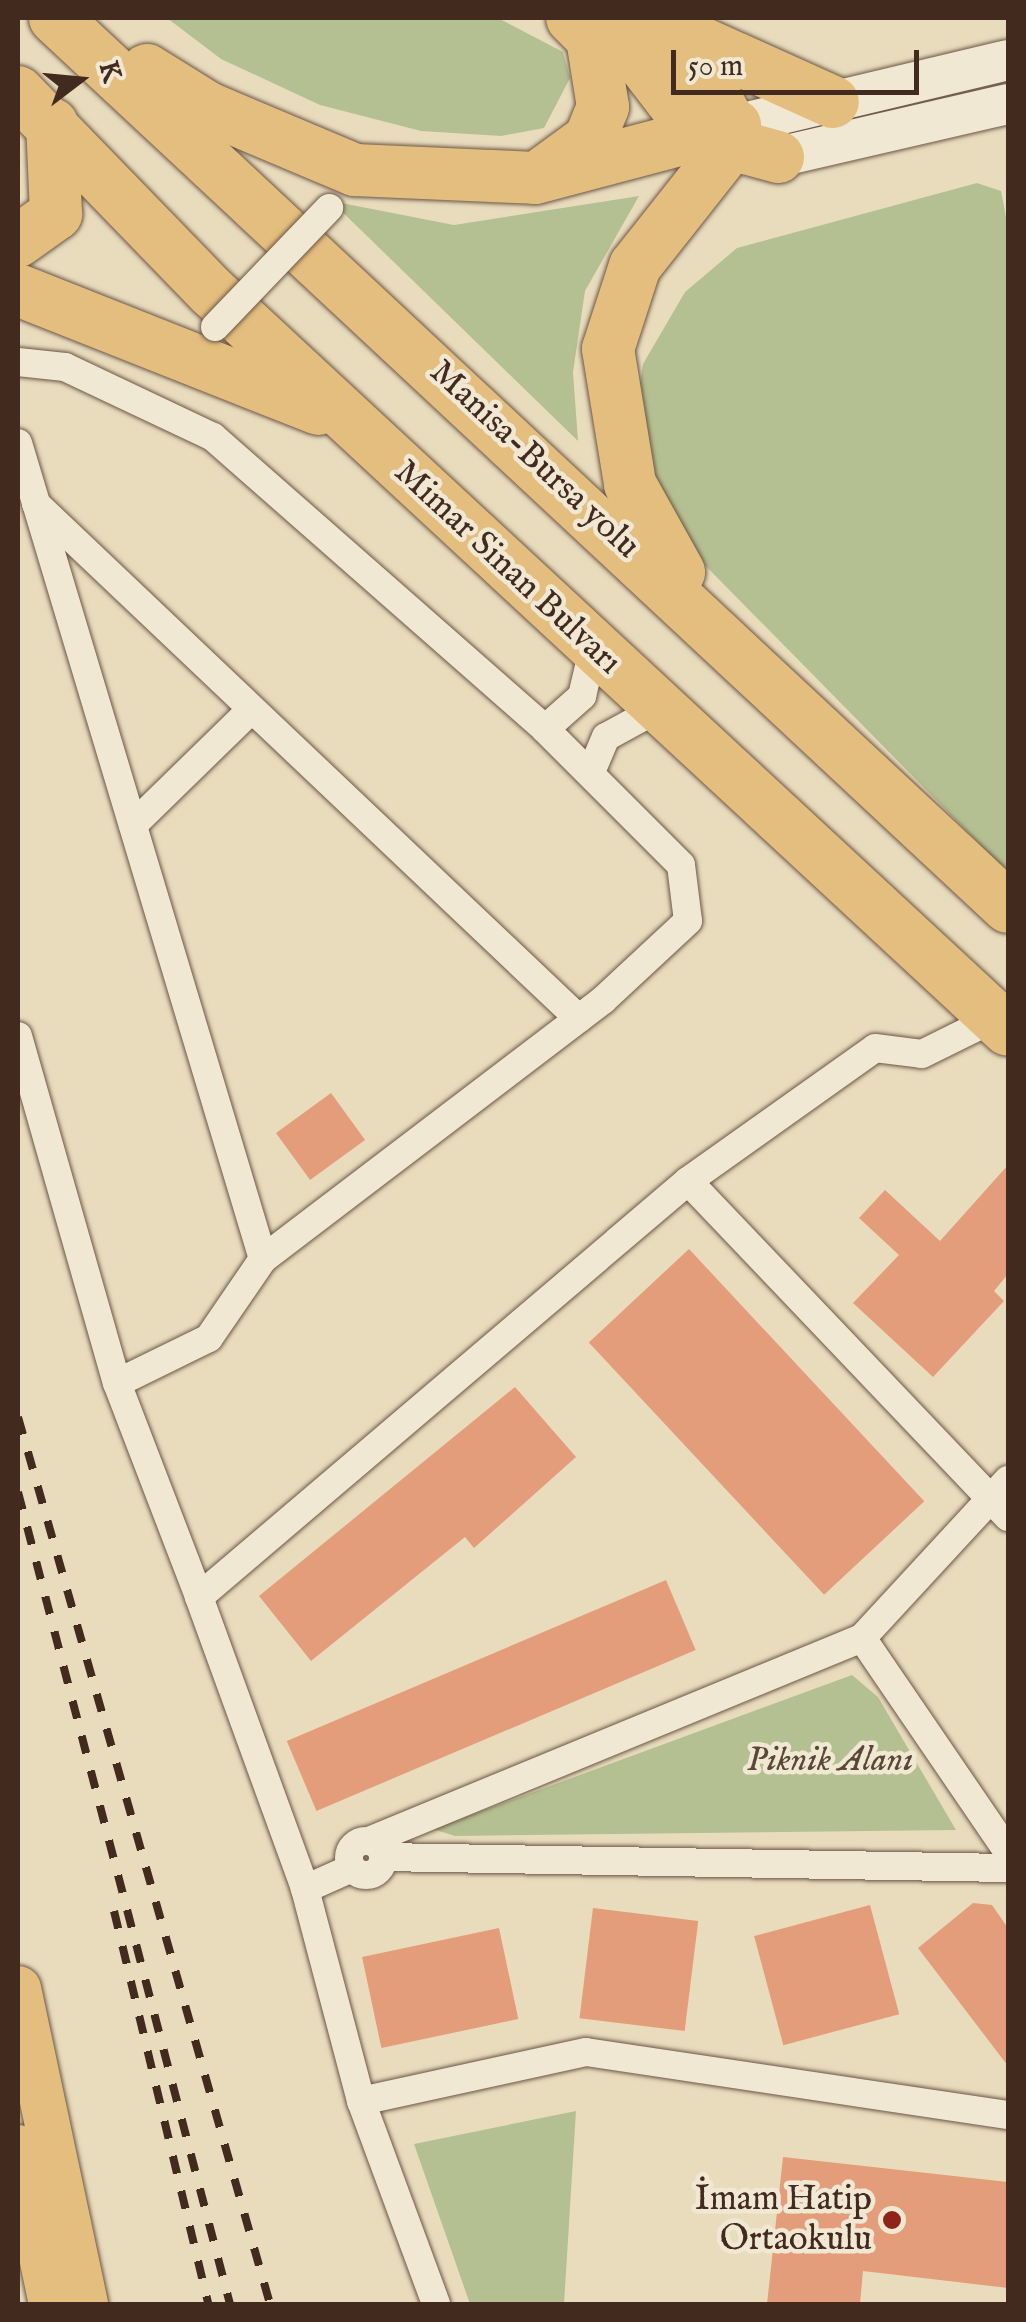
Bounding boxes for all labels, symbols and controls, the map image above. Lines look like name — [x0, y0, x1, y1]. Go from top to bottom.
north arrow — [30, 30, 130, 130]
scale bar — [676, 30, 924, 92]
text: 50 m — [688, 48, 743, 86]
text: K — [90, 57, 129, 86]
street label: Manisa-Bursa yolu — [420, 352, 648, 568]
street label: Mimar Sinan Bulvarı — [385, 452, 629, 684]
park label: Piknik Alanı — [747, 1740, 913, 1782]
place label: İmam Hatip Ortaokulu — [695, 2179, 872, 2261]
marker: İmam Hatip Ortaokulu — [881, 2209, 903, 2231]

